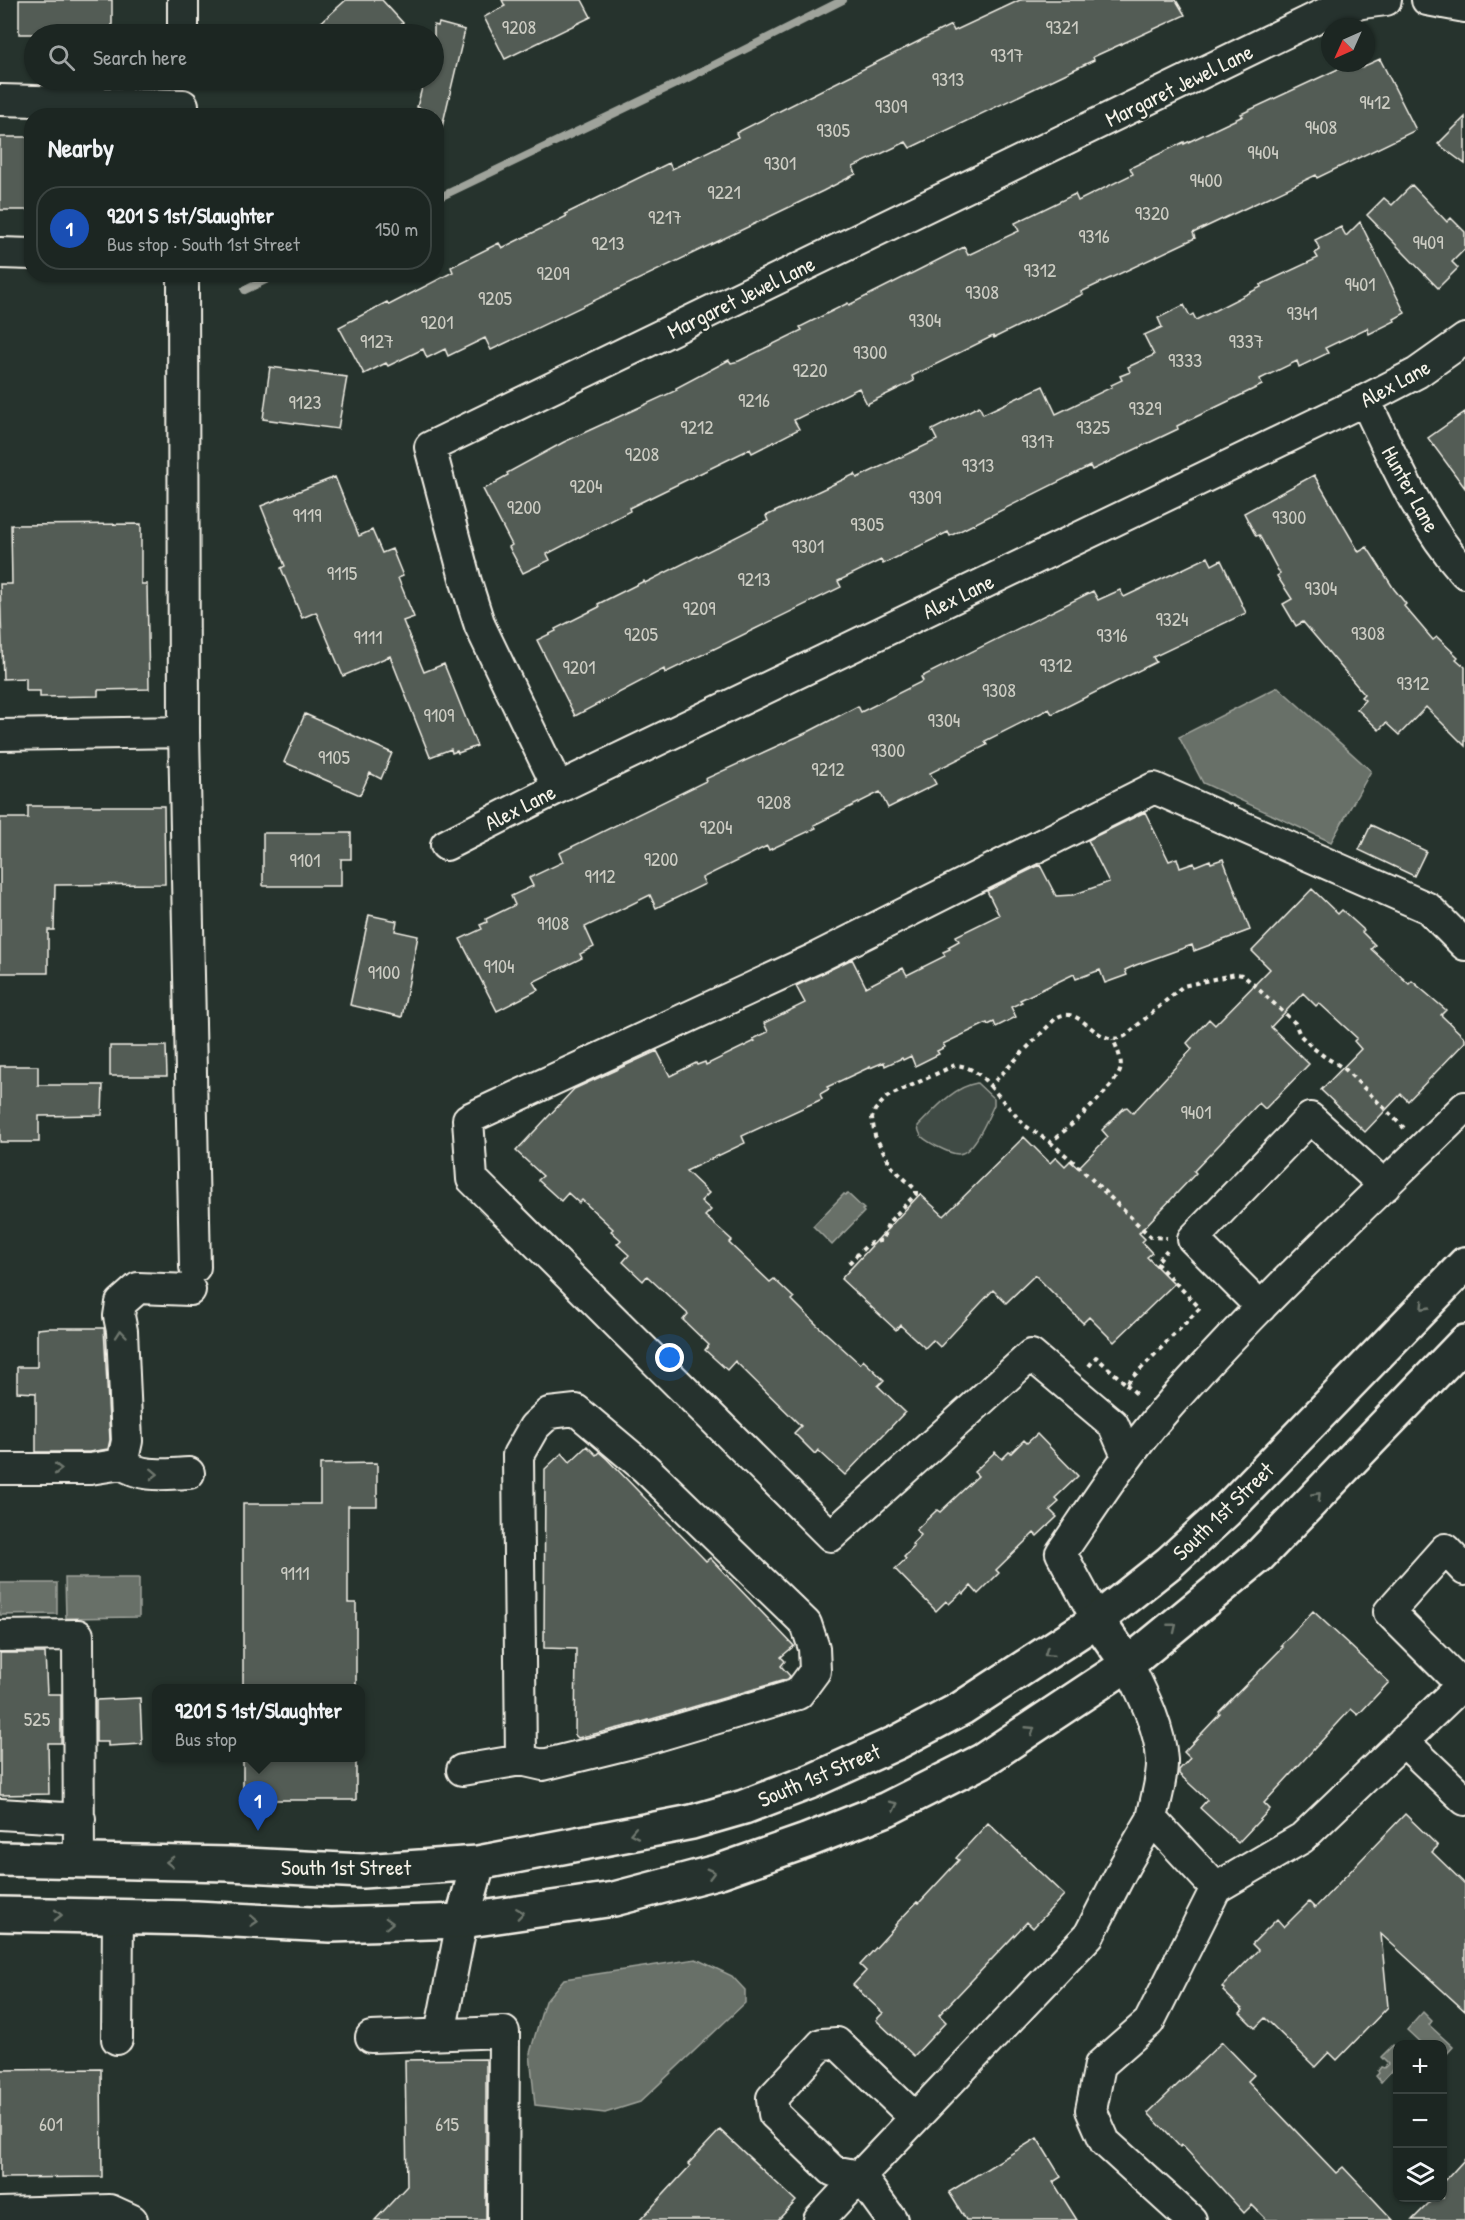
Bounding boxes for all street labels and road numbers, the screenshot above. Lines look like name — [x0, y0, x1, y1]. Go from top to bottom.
street label: Margaret Jewel Lane — [1100, 36, 1258, 134]
street label: Margaret Jewel Lane — [662, 248, 820, 346]
street label: Alex Lane — [1355, 351, 1436, 414]
street label: Hunter Lane — [1375, 440, 1447, 538]
street label: Alex Lane — [917, 566, 999, 626]
street label: Alex Lane — [479, 776, 561, 838]
street label: South 1st Street — [1166, 1455, 1280, 1567]
street label: South 1st Street — [753, 1736, 885, 1814]
street label: South 1st Street — [281, 1852, 411, 1882]

